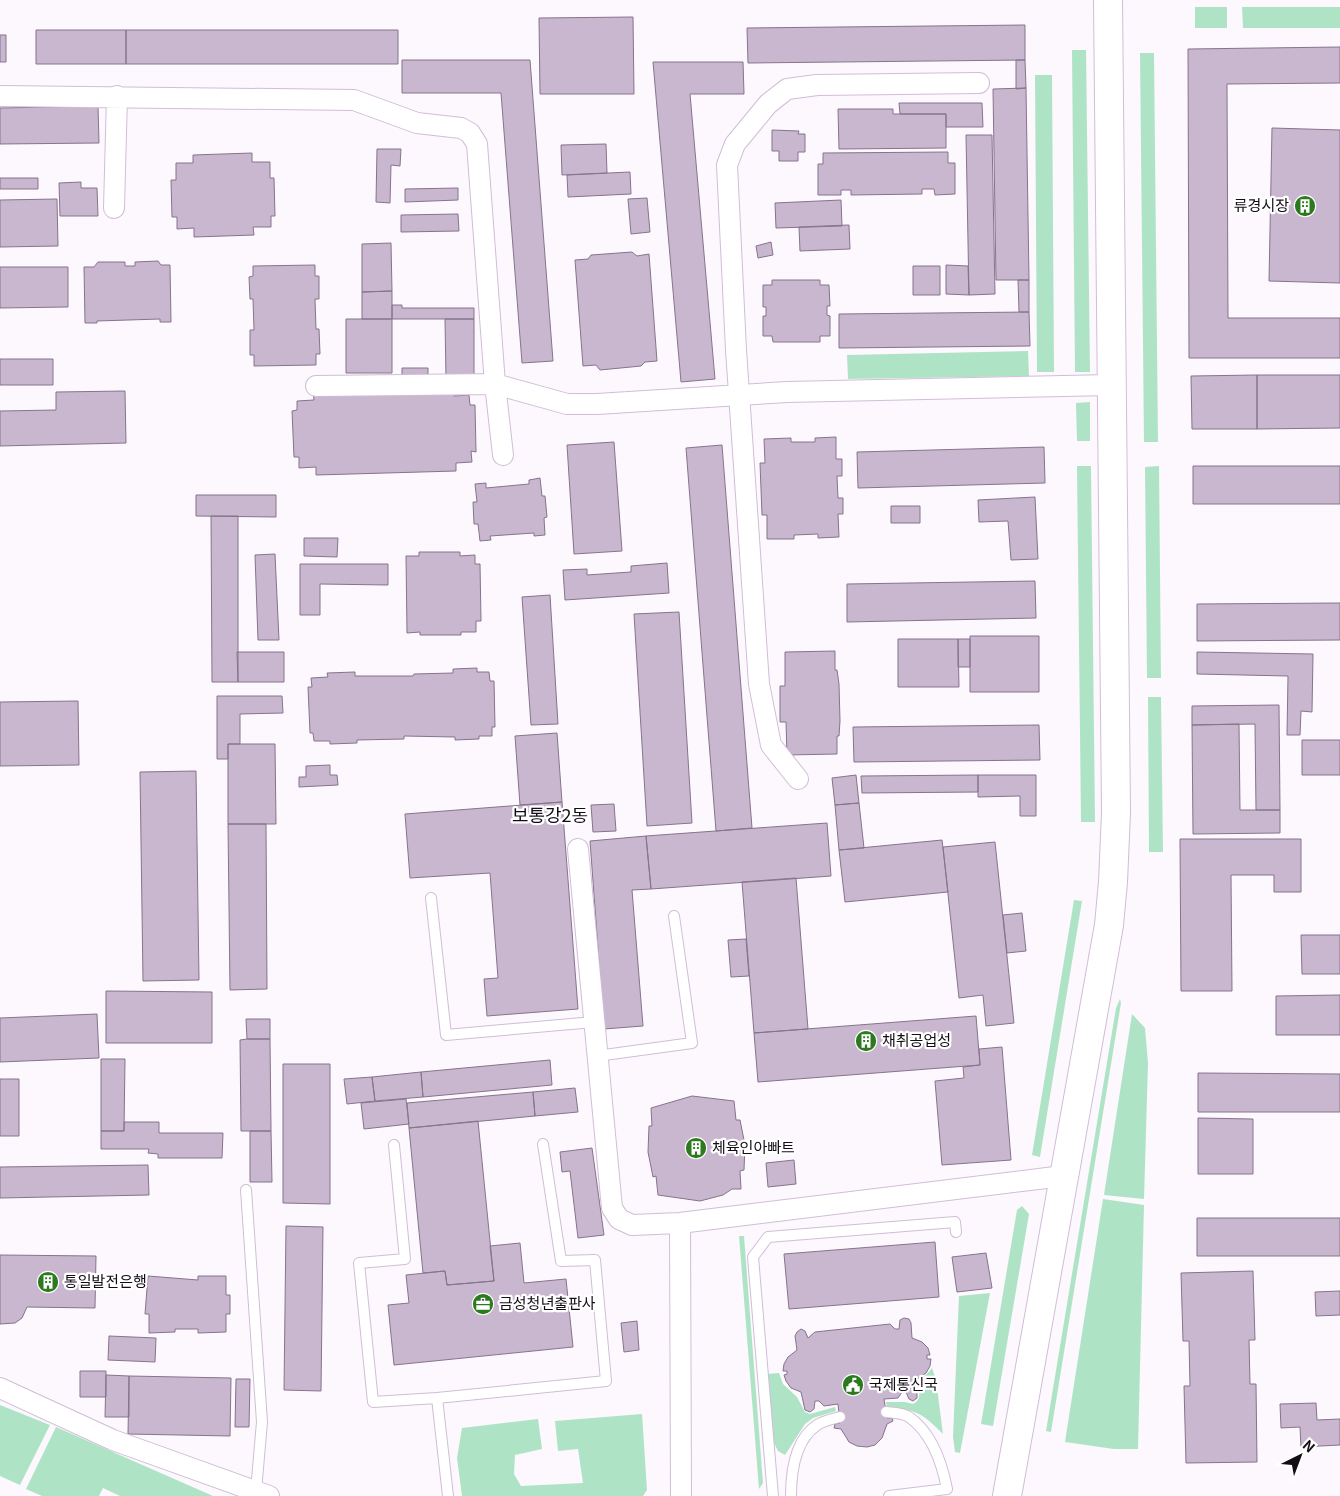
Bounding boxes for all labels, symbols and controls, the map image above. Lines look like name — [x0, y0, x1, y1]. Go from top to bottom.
place label: 류경시장 — [1234, 194, 1289, 215]
building icon: 류경시장 — [1293, 194, 1317, 218]
district label: 보통강2동 — [512, 801, 588, 827]
building icon: 채취공업성 — [854, 1029, 878, 1053]
place label: 채취공업성 — [882, 1029, 951, 1050]
building icon: 체육인아빠트 — [684, 1136, 708, 1160]
place label: 체육인아빠트 — [712, 1136, 795, 1157]
building icon: 통일발전은행 — [36, 1270, 60, 1294]
place label: 통일발전은행 — [64, 1270, 147, 1291]
office icon: 금성청년출판사 — [471, 1292, 495, 1316]
place label: 금성청년출판사 — [499, 1292, 596, 1313]
public building icon: 국제통신국 — [841, 1373, 865, 1397]
place label: 국제통신국 — [869, 1373, 938, 1394]
north arrow — [1275, 1431, 1325, 1481]
text: N — [1299, 1435, 1320, 1457]

